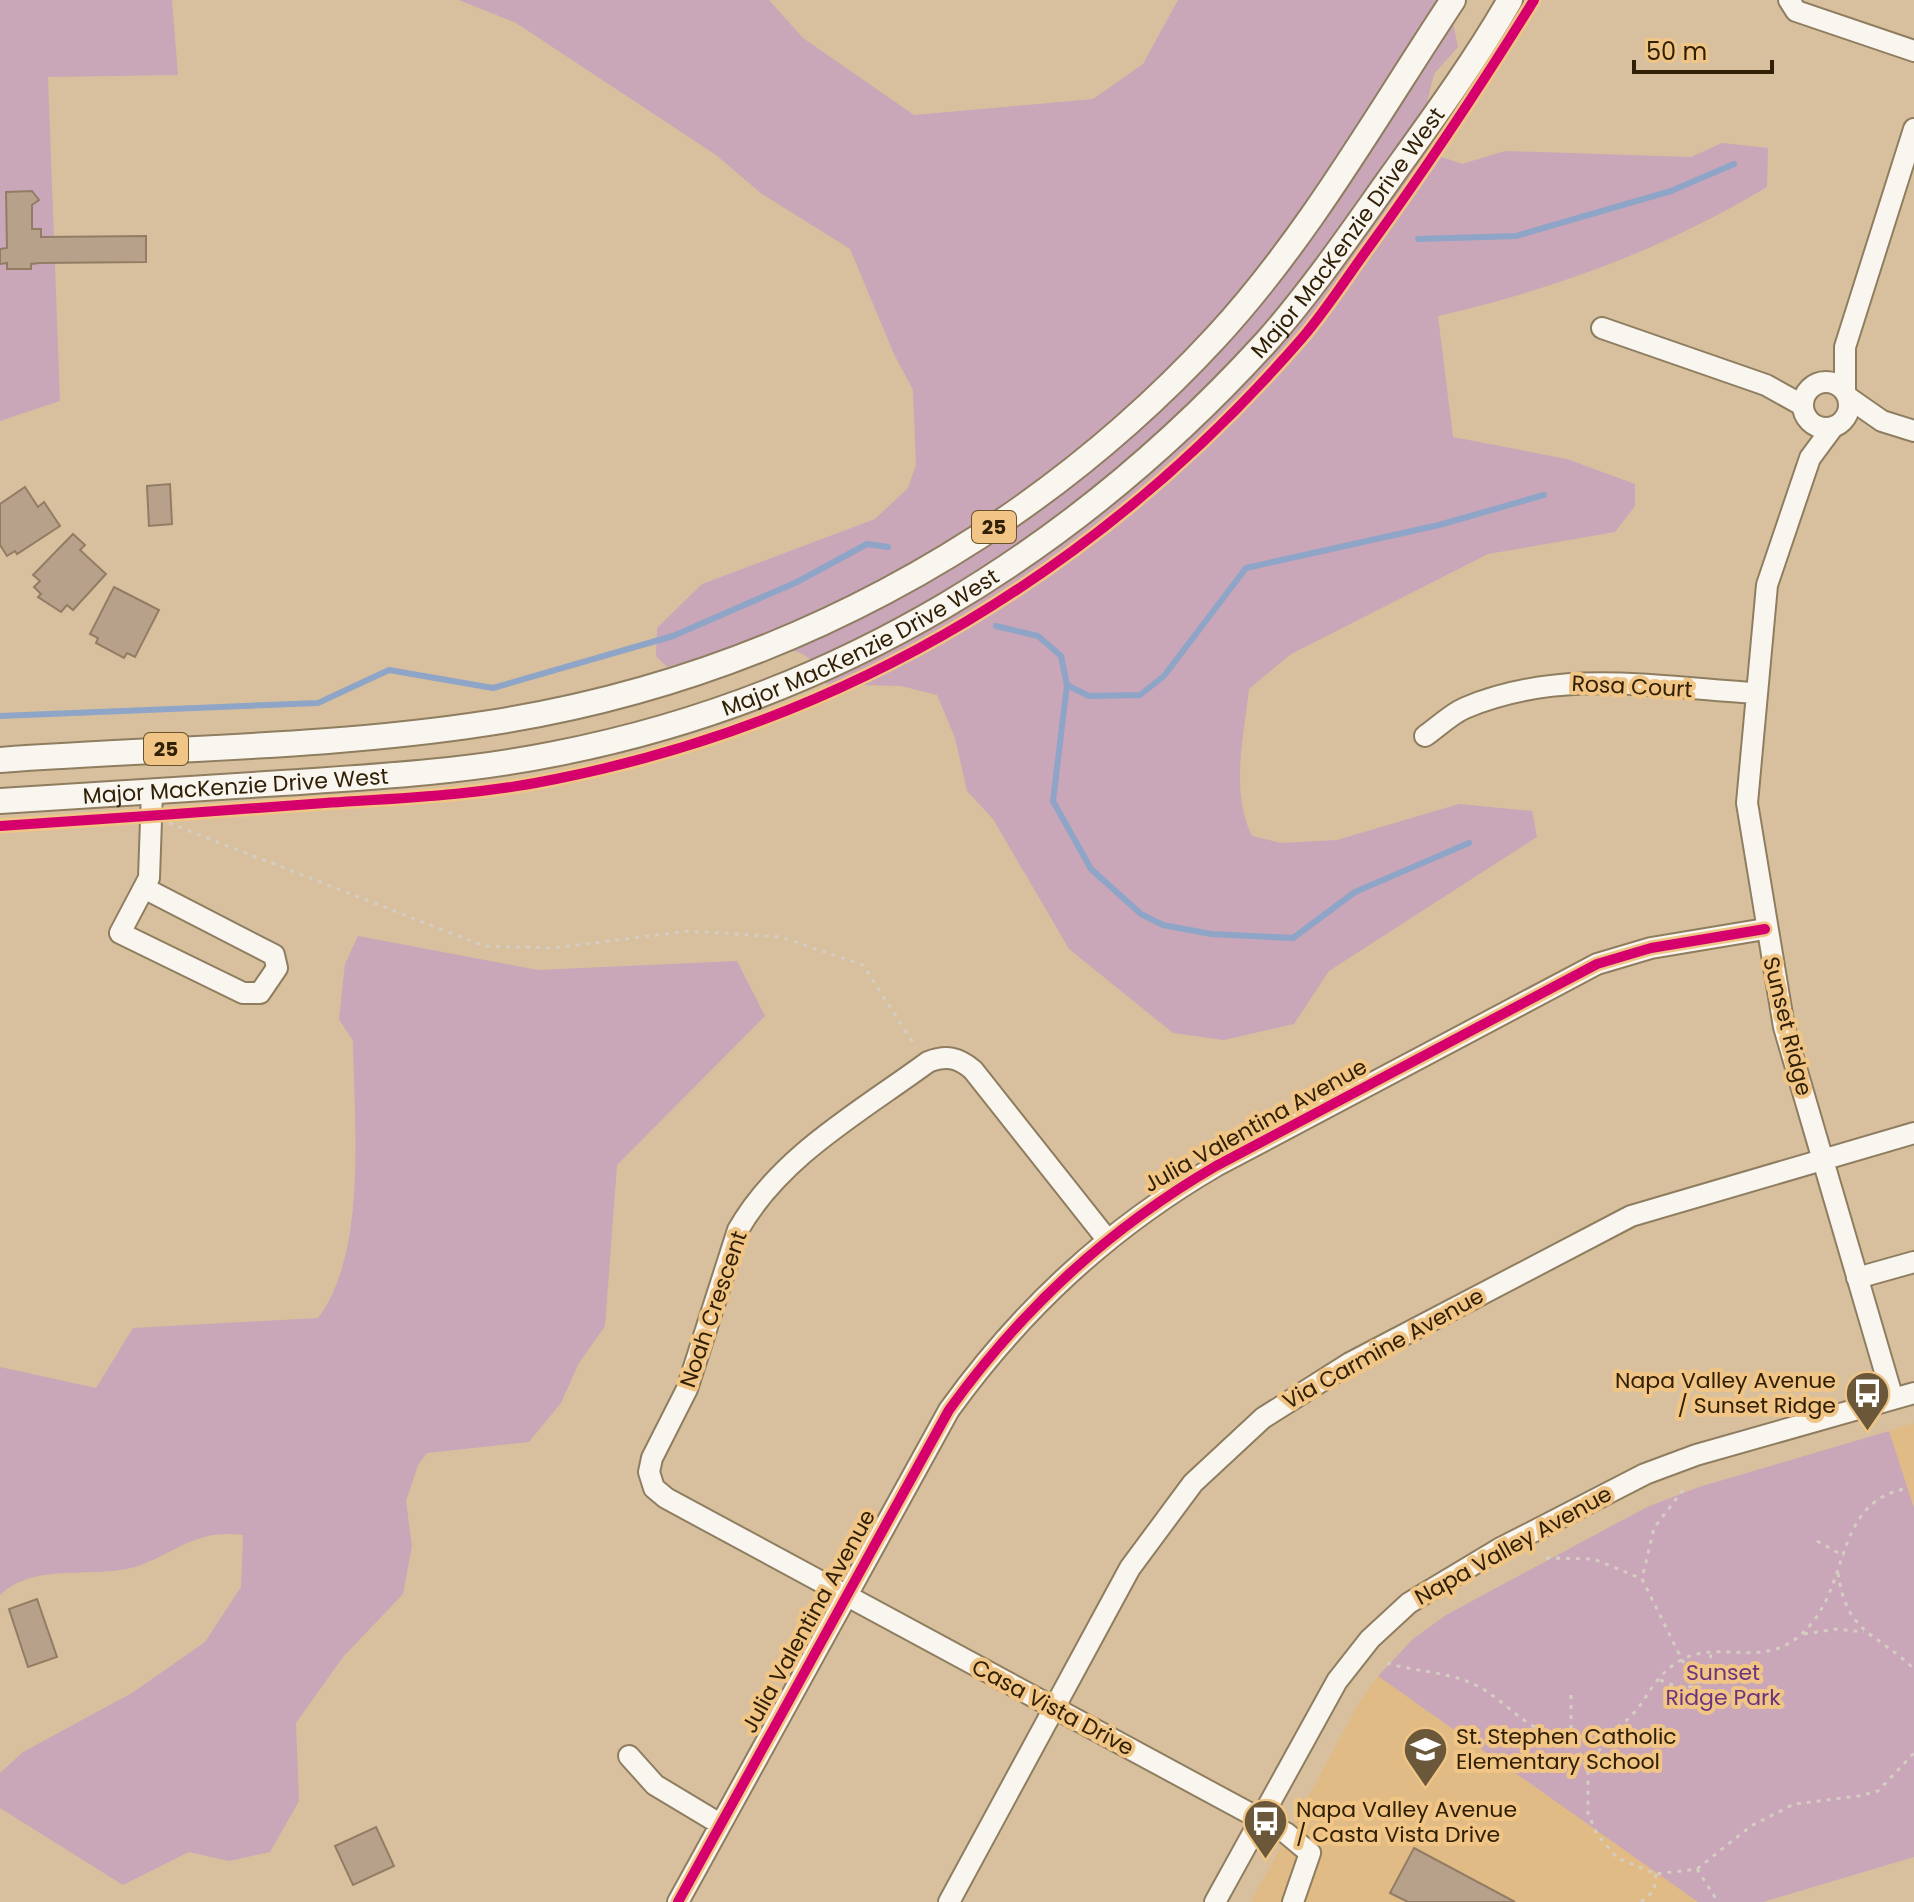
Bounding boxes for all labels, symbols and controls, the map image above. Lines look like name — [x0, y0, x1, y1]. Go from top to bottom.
scale bar — [1634, 24, 1772, 74]
text: 50 m — [1646, 35, 1707, 68]
street label: Major MacKenzie Drive West — [1244, 101, 1452, 365]
road number: 25 — [972, 511, 1016, 543]
street label: Major MacKenzie Drive West — [717, 561, 1005, 724]
street label: Rosa Court — [1571, 668, 1693, 705]
road number: 25 — [144, 733, 188, 765]
street label: Major MacKenzie Drive West — [82, 761, 390, 812]
street label: Sunset Ridge — [1755, 953, 1820, 1099]
street label: Julia Valentina Avenue — [1138, 1051, 1373, 1200]
street label: Noah Crescent — [672, 1227, 755, 1392]
street label: Via Carmine Avenue — [1277, 1280, 1489, 1417]
place label: Napa Valley Avenue / Sunset Ridge — [1615, 1365, 1836, 1421]
bus stop icon: Napa Valley Avenue / Sunset Ridge — [1843, 1369, 1891, 1432]
street label: Napa Valley Avenue — [1409, 1478, 1617, 1613]
street label: Julia Valentina Avenue — [734, 1504, 883, 1739]
street label: Casa Vista Drive — [966, 1652, 1139, 1763]
park label: Sunset Ridge Park — [1665, 1657, 1781, 1713]
place label: St. Stephen Catholic Elementary School — [1456, 1721, 1677, 1777]
school or university icon: St. Stephen Catholic Elementary School — [1401, 1725, 1449, 1788]
place label: Napa Valley Avenue / Casta Vista Drive — [1296, 1794, 1517, 1850]
bus stop icon: Napa Valley Avenue / Casta Vista Drive — [1241, 1798, 1289, 1861]

